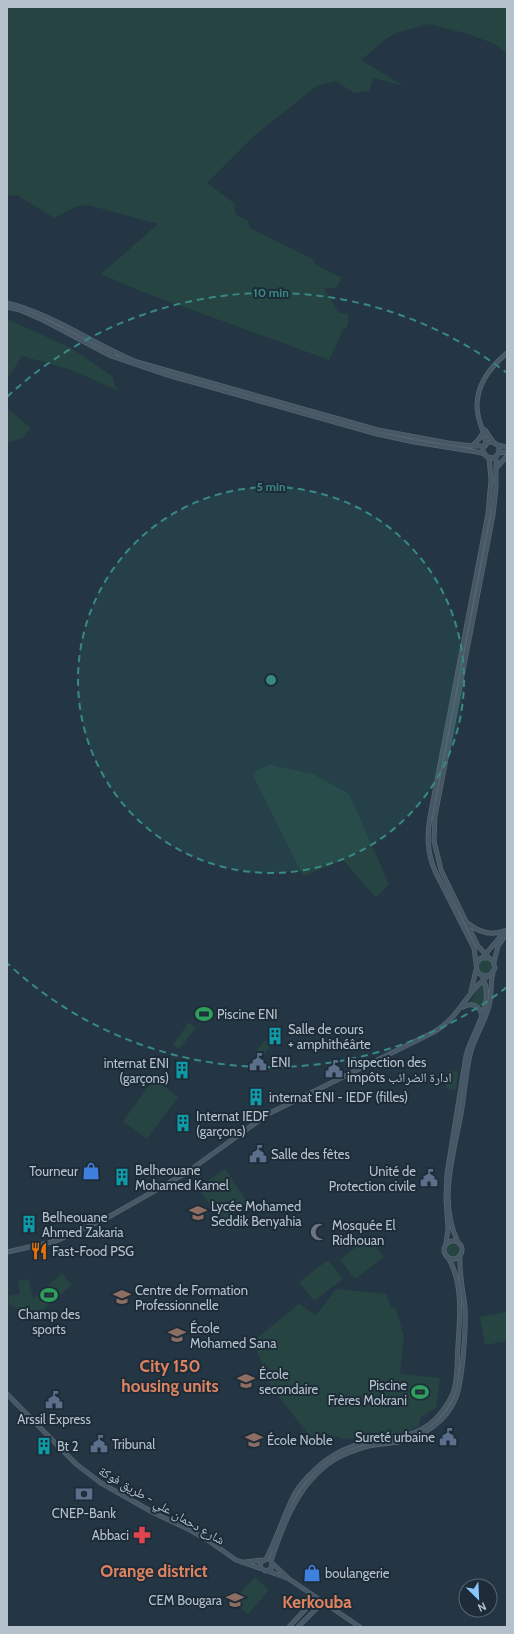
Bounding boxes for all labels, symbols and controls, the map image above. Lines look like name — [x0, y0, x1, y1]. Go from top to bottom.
text: 10 min — [253, 285, 289, 300]
text: 5 min — [256, 479, 286, 494]
centre of rings — [264, 673, 278, 687]
sports icon: Piscine ENI — [194, 1004, 214, 1024]
place label: Piscine ENI — [217, 1006, 278, 1022]
place label: Salle de cours + amphithéârte — [288, 1021, 371, 1052]
building icon: Salle de cours + amphithéârte — [265, 1026, 285, 1046]
public building icon: ENI — [248, 1052, 268, 1072]
place label: ENI — [271, 1054, 291, 1070]
place label: Inspection des impôts ادارة الضرائب — [347, 1054, 451, 1086]
place label: internat ENI (garçons) — [104, 1055, 169, 1086]
public building icon: Inspection des impôts ادارة الضرائب — [324, 1059, 344, 1079]
building icon: internat ENI (garçons) — [172, 1060, 192, 1080]
building icon: internat ENI - IEDF (filles) — [246, 1087, 266, 1107]
place label: internat ENI - IEDF (filles) — [269, 1089, 408, 1105]
place label: Internat IEDF (garçons) — [196, 1108, 269, 1139]
building icon: Internat IEDF (garçons) — [173, 1113, 193, 1133]
public building icon: Salle des fêtes — [248, 1144, 268, 1164]
place label: Salle des fêtes — [271, 1146, 350, 1162]
shop icon: Tourneur — [81, 1161, 101, 1181]
place label: Belheouane Mohamed Kamel — [135, 1162, 229, 1193]
place label: Tourneur — [29, 1163, 79, 1179]
place label: Unité de Protection civile — [329, 1163, 416, 1194]
building icon: Belheouane Mohamed Kamel — [112, 1167, 132, 1187]
public building icon: Unité de Protection civile — [419, 1168, 439, 1188]
place label: Lycée Mohamed Seddik Benyahia — [211, 1198, 302, 1229]
school or university icon: Lycée Mohamed Seddik Benyahia — [188, 1203, 208, 1223]
place label: Belheouane Ahmed Zakaria — [42, 1209, 124, 1240]
building icon: Belheouane Ahmed Zakaria — [19, 1214, 39, 1234]
place label: Mosquée El Ridhouan — [332, 1217, 396, 1248]
mosque icon: Mosquée El Ridhouan — [309, 1222, 329, 1242]
restaurant icon: Fast-Food PSG — [29, 1241, 49, 1261]
place label: Fast-Food PSG — [52, 1243, 134, 1259]
place label: Centre de Formation Professionnelle — [135, 1282, 248, 1313]
sports icon: Champ des sports — [39, 1285, 59, 1305]
school or university icon: Centre de Formation Professionnelle — [112, 1287, 132, 1307]
place label: Champ des sports — [18, 1306, 81, 1337]
place label: École Mohamed Sana — [190, 1319, 277, 1351]
school or university icon: École Mohamed Sana — [167, 1325, 187, 1345]
district label: City 150 housing units — [121, 1356, 219, 1396]
place label: École secondaire — [259, 1365, 318, 1397]
school or university icon: École secondaire — [236, 1371, 256, 1391]
place label: Piscine Frères Mokrani — [328, 1377, 407, 1408]
sports icon: Piscine Frères Mokrani — [410, 1382, 430, 1402]
public building icon: Arssil Express — [44, 1390, 64, 1410]
place label: Arssil Express — [17, 1411, 91, 1427]
public building icon: Sureté urbaine — [438, 1427, 458, 1447]
place label: Sureté urbaine — [355, 1429, 435, 1445]
school or university icon: École Noble — [244, 1430, 264, 1450]
place label: École Noble — [267, 1431, 333, 1448]
public building icon: Tribunal — [89, 1434, 109, 1454]
building icon: Bt 2 — [34, 1436, 54, 1456]
place label: Tribunal — [112, 1436, 155, 1452]
place label: Bt 2 — [57, 1438, 79, 1454]
street label: شارع دحمان علي - طريق فوكة — [94, 1462, 228, 1551]
bank icon: CNEP-Bank — [74, 1484, 94, 1504]
place label: CNEP-Bank — [52, 1505, 116, 1521]
pharmacy icon: Abbaci — [132, 1525, 152, 1545]
place label: Abbaci — [92, 1527, 129, 1543]
district label: Orange district — [100, 1561, 208, 1581]
shop icon: boulangerie — [302, 1563, 322, 1583]
place label: boulangerie — [325, 1565, 390, 1581]
north arrow — [458, 1578, 498, 1618]
school or university icon: CEM Bougara — [225, 1590, 245, 1610]
place label: CEM Bougara — [149, 1592, 223, 1608]
district label: Kerkouba — [282, 1592, 352, 1612]
text: N — [476, 1599, 488, 1615]

